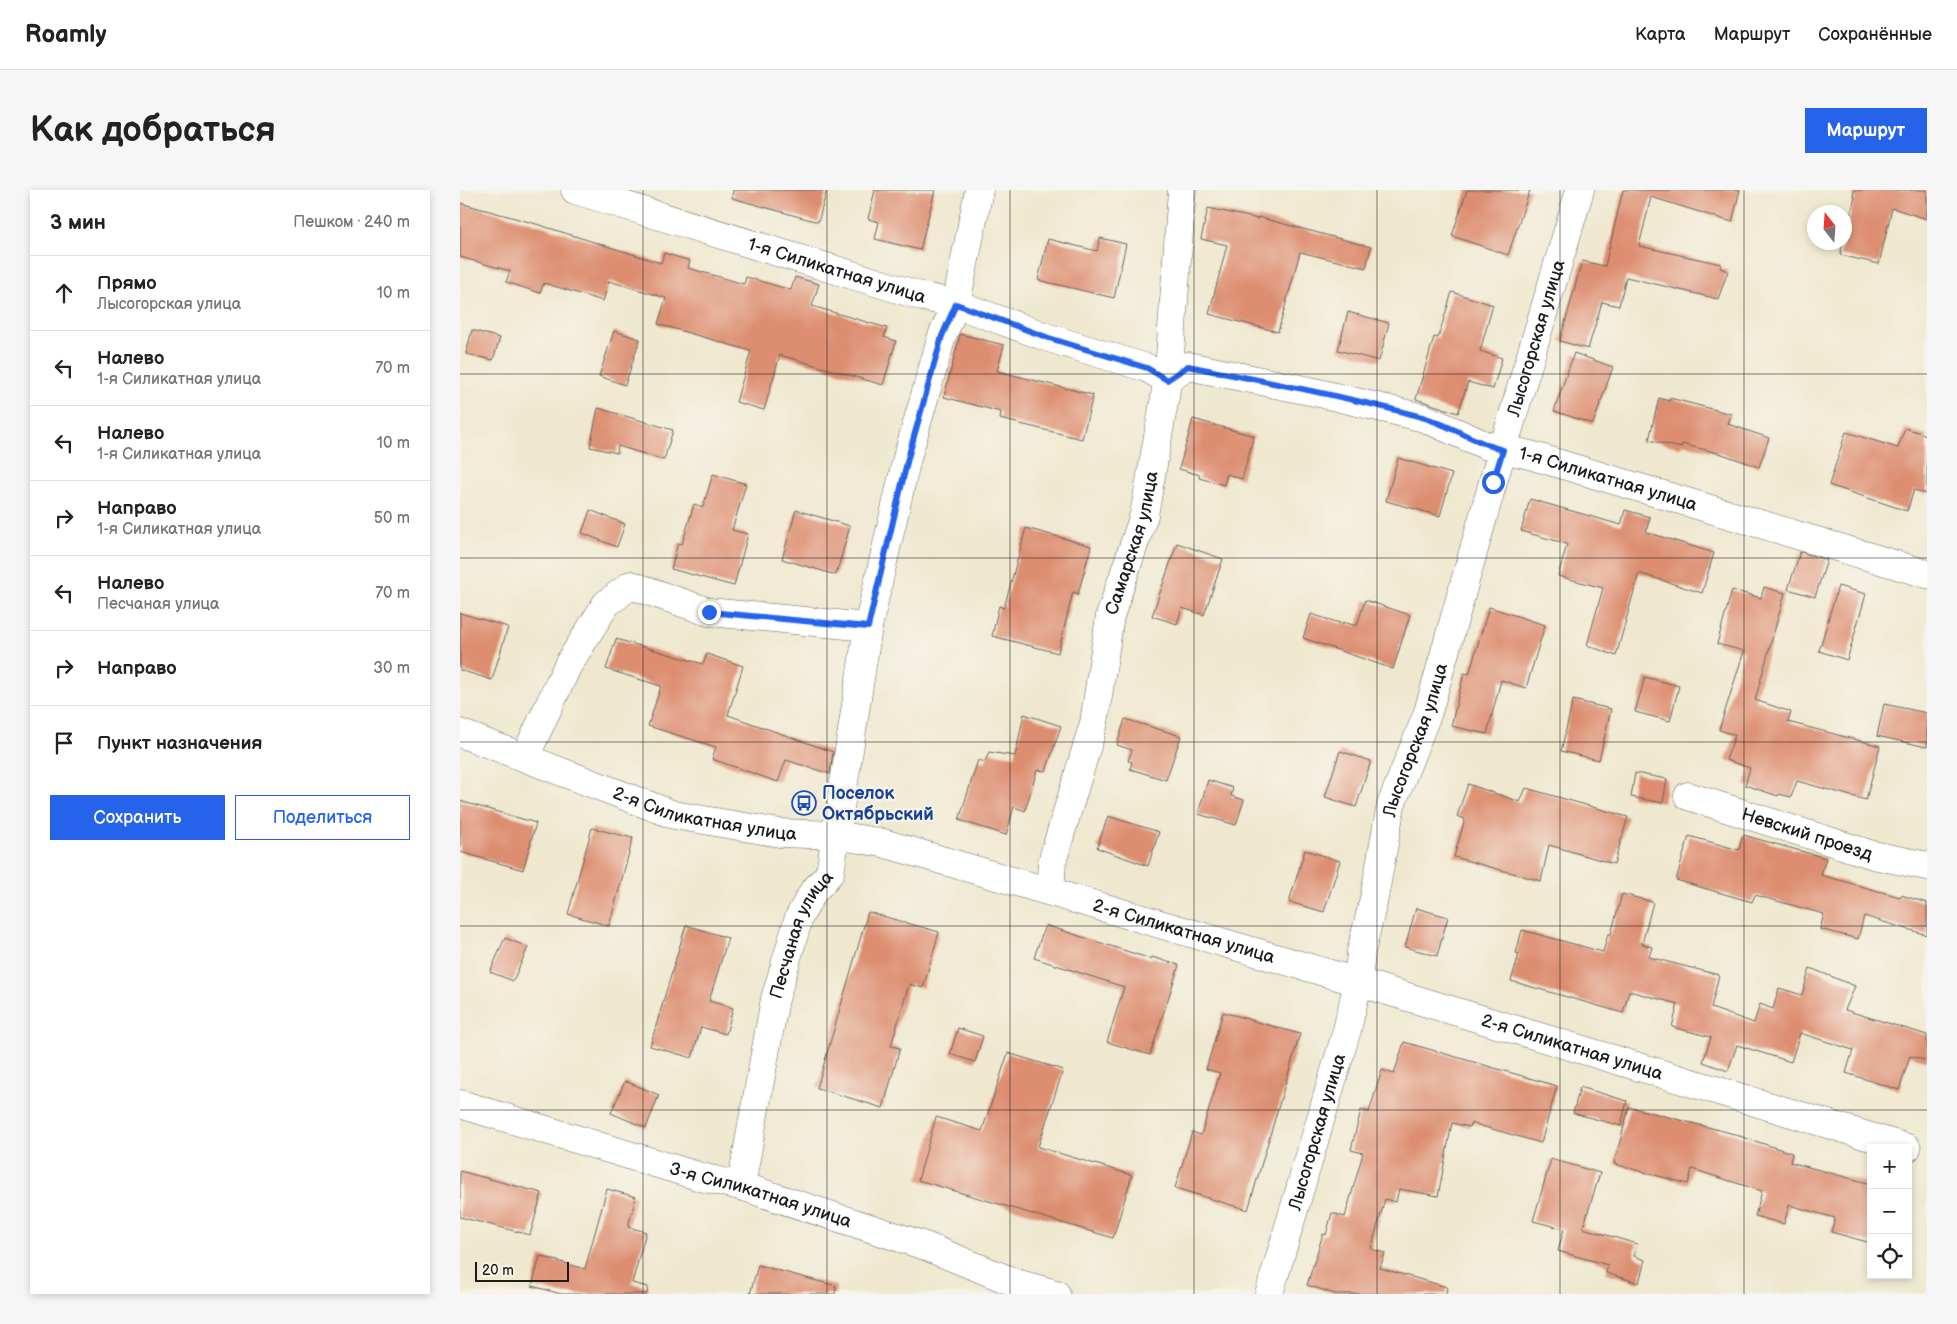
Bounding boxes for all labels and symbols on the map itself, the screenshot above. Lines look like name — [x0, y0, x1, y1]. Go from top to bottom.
north arrow — [1807, 205, 1852, 250]
street label: 1-я Силикатная улица — [746, 233, 929, 308]
street label: Лысогорская улица — [1502, 257, 1569, 420]
street label: 1-я Силикатная улица — [1517, 442, 1700, 515]
street label: Самарская улица — [1101, 469, 1162, 617]
route start — [1482, 471, 1505, 494]
route end — [698, 601, 721, 624]
street label: Лысогорская улица — [1378, 660, 1452, 820]
street label: 2-я Силикатная улица — [610, 782, 797, 844]
place label: Поселок Октябрьский — [822, 783, 934, 825]
bus stop icon: Поселок Октябрьский — [791, 790, 817, 816]
street label: Невский проезд — [1739, 803, 1875, 865]
street label: Песчаная улица — [765, 866, 838, 1001]
street label: 2-я Силикатная улица — [1091, 895, 1278, 968]
street label: 2-я Силикатная улица — [1479, 1009, 1666, 1084]
street label: Лысогорская улица — [1284, 1051, 1350, 1214]
street label: 3-я Силикатная улица — [667, 1158, 855, 1232]
scale bar — [475, 1259, 569, 1282]

